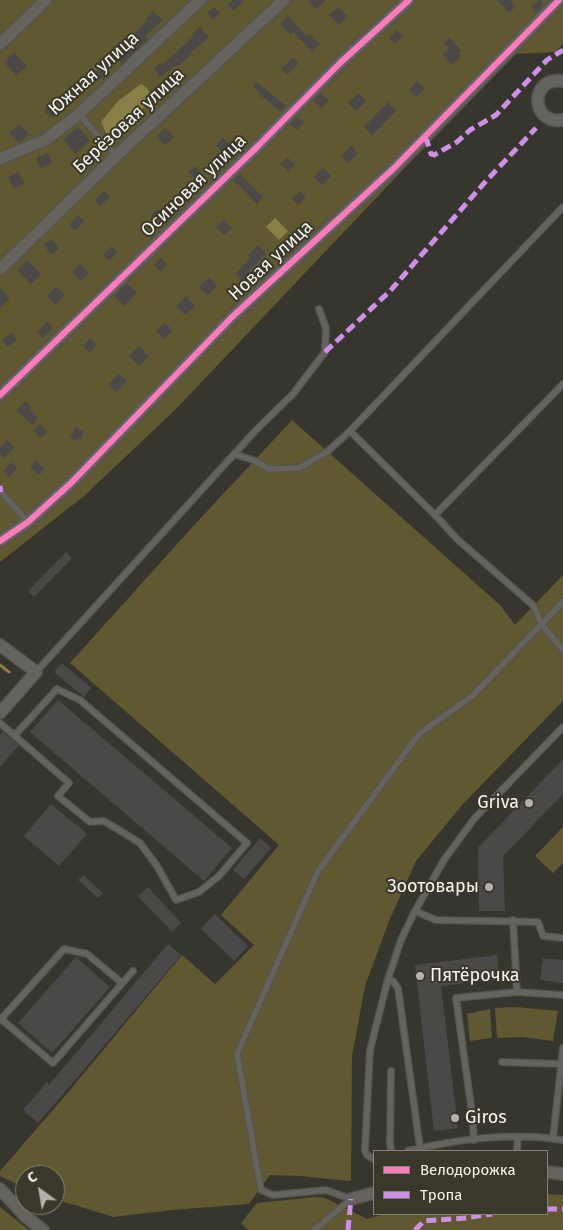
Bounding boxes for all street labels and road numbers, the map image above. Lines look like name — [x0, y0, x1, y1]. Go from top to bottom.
street label: Южная улица — [44, 28, 144, 120]
street label: Берёзовая улица — [69, 64, 189, 178]
street label: Осиновая улица — [137, 130, 251, 242]
street label: Новая улица — [224, 216, 318, 306]

